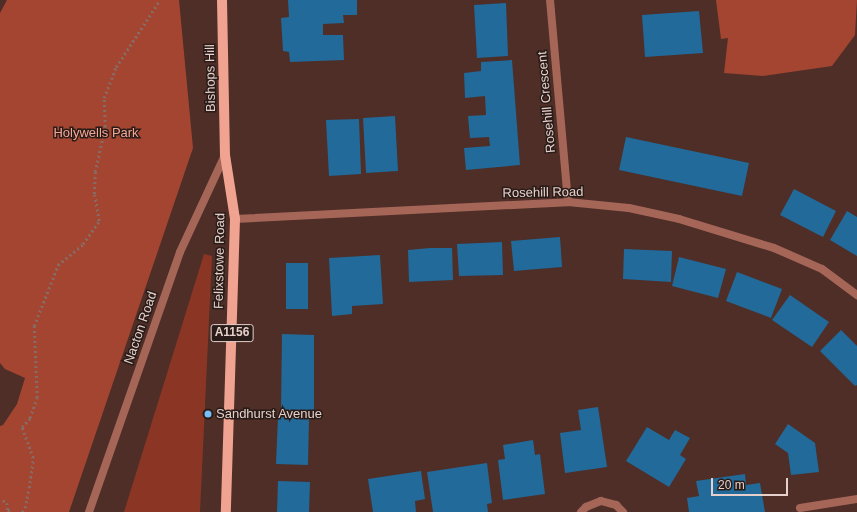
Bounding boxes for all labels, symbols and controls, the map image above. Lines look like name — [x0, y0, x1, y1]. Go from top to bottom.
street label: Bishops Hill — [203, 44, 219, 112]
street label: Rosehill Crescent — [535, 51, 559, 153]
park label: Holywells Park — [53, 125, 139, 141]
street label: Rosehill Road — [502, 184, 584, 202]
street label: Felixstowe Road — [211, 213, 229, 309]
street label: Nacton Road — [121, 290, 161, 366]
road number: A1156 — [210, 323, 254, 343]
place label: Sandhurst Avenue — [216, 406, 323, 422]
marker: Sandhurst Avenue — [203, 409, 213, 419]
scale bar — [713, 470, 790, 496]
text: 20 m — [718, 478, 745, 492]

